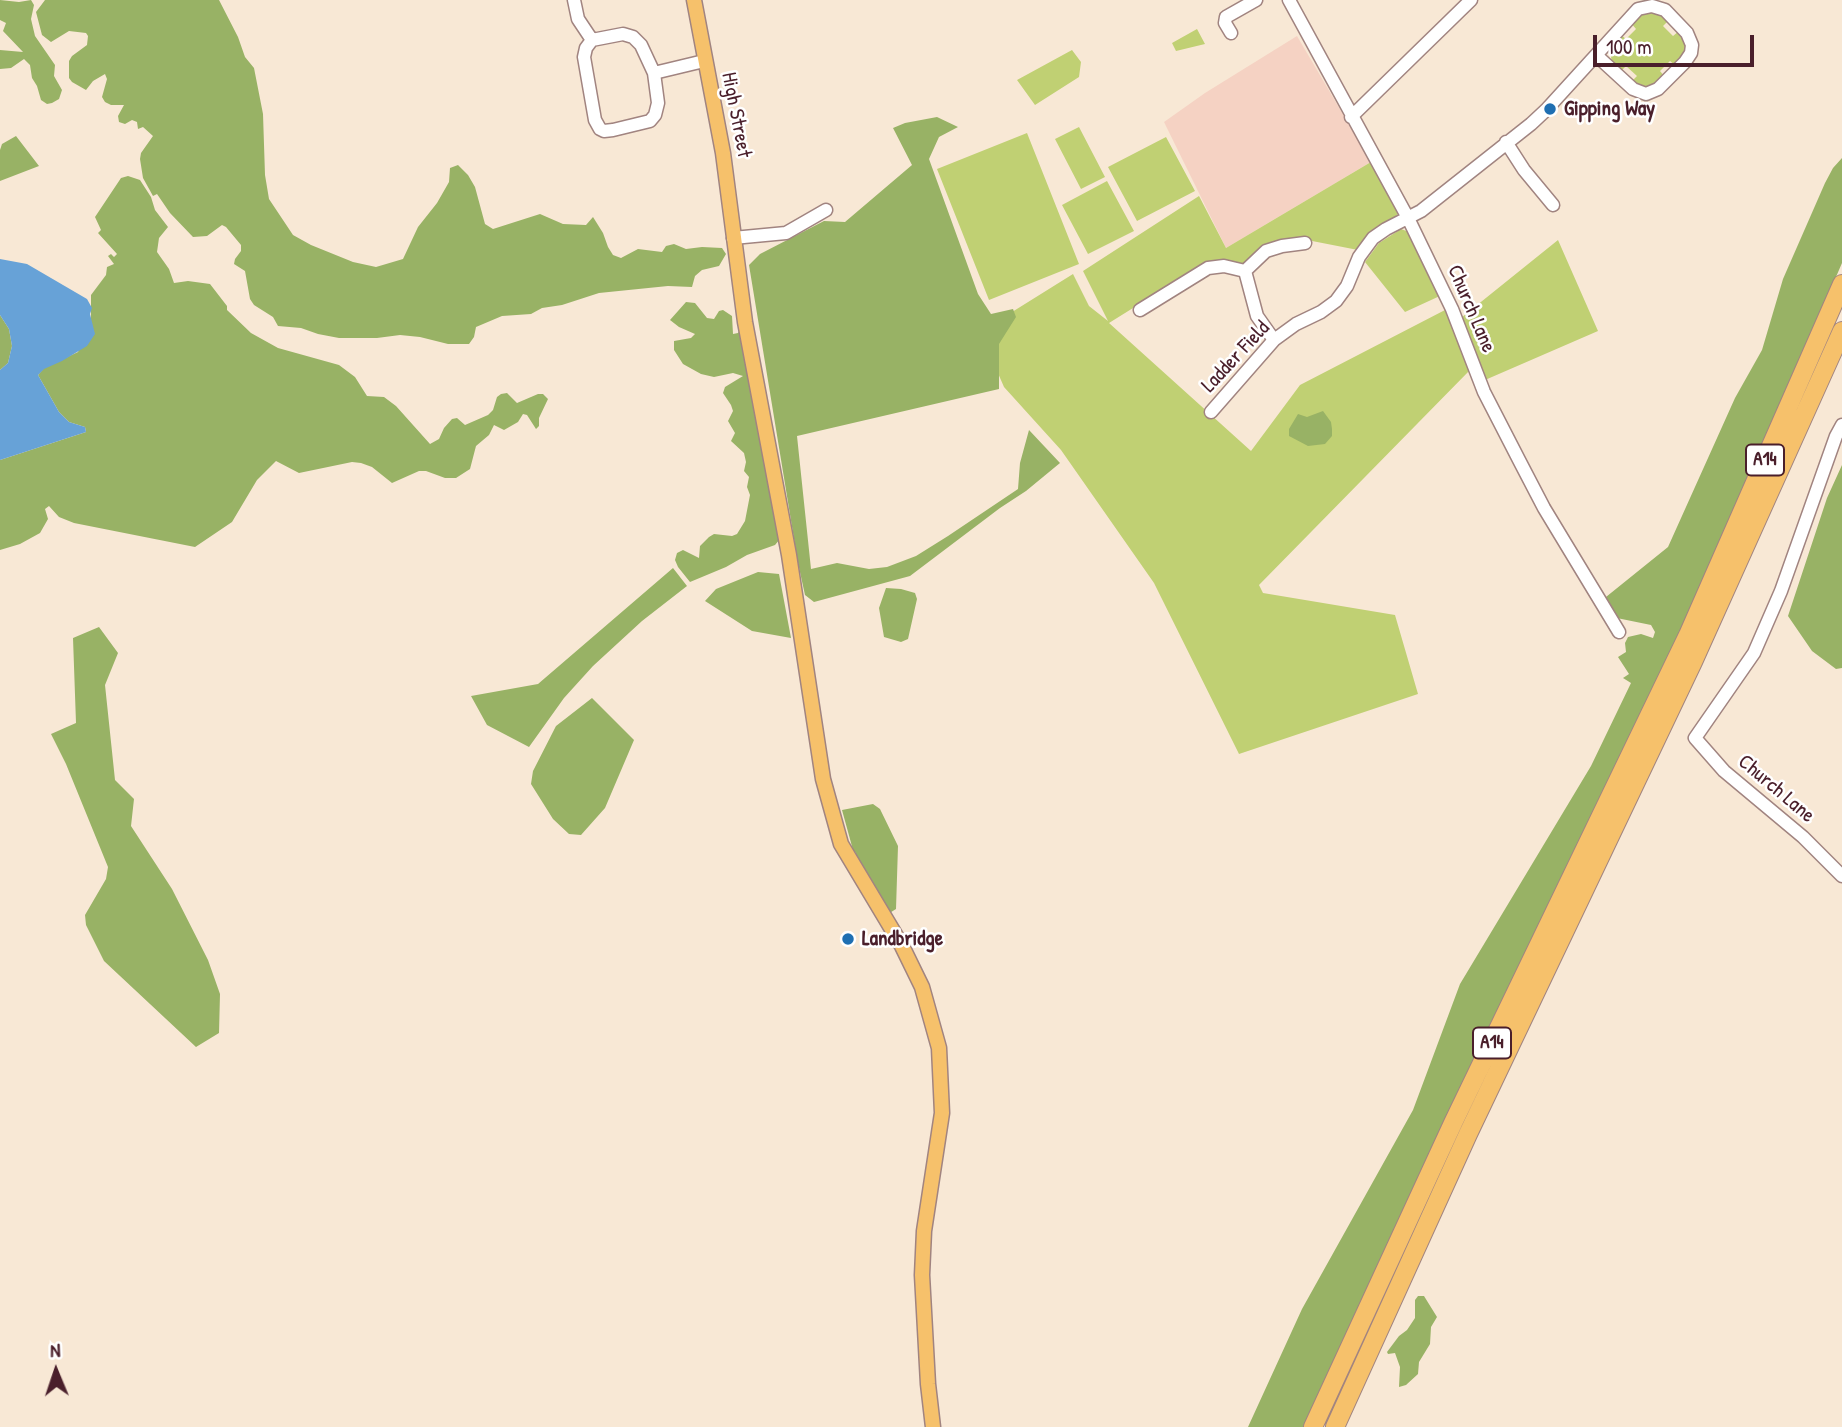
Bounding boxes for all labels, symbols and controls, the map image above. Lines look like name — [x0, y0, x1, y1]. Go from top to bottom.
scale bar — [1597, 21, 1758, 65]
text: 100 m — [1606, 32, 1652, 61]
street label: High Street — [715, 70, 757, 160]
place label: Gipping Way — [1564, 96, 1655, 122]
marker: Gipping Way — [1542, 101, 1558, 117]
street label: Church Lane — [1441, 262, 1501, 356]
street label: Ladder Field — [1197, 316, 1275, 398]
road number: A14 — [1746, 444, 1784, 475]
street label: Church Lane — [1732, 750, 1820, 828]
place label: Landbridge — [862, 926, 943, 952]
marker: Landbridge — [840, 931, 856, 947]
road number: A14 — [1473, 1028, 1511, 1058]
north arrow — [21, 1336, 91, 1406]
text: N — [50, 1337, 61, 1363]

